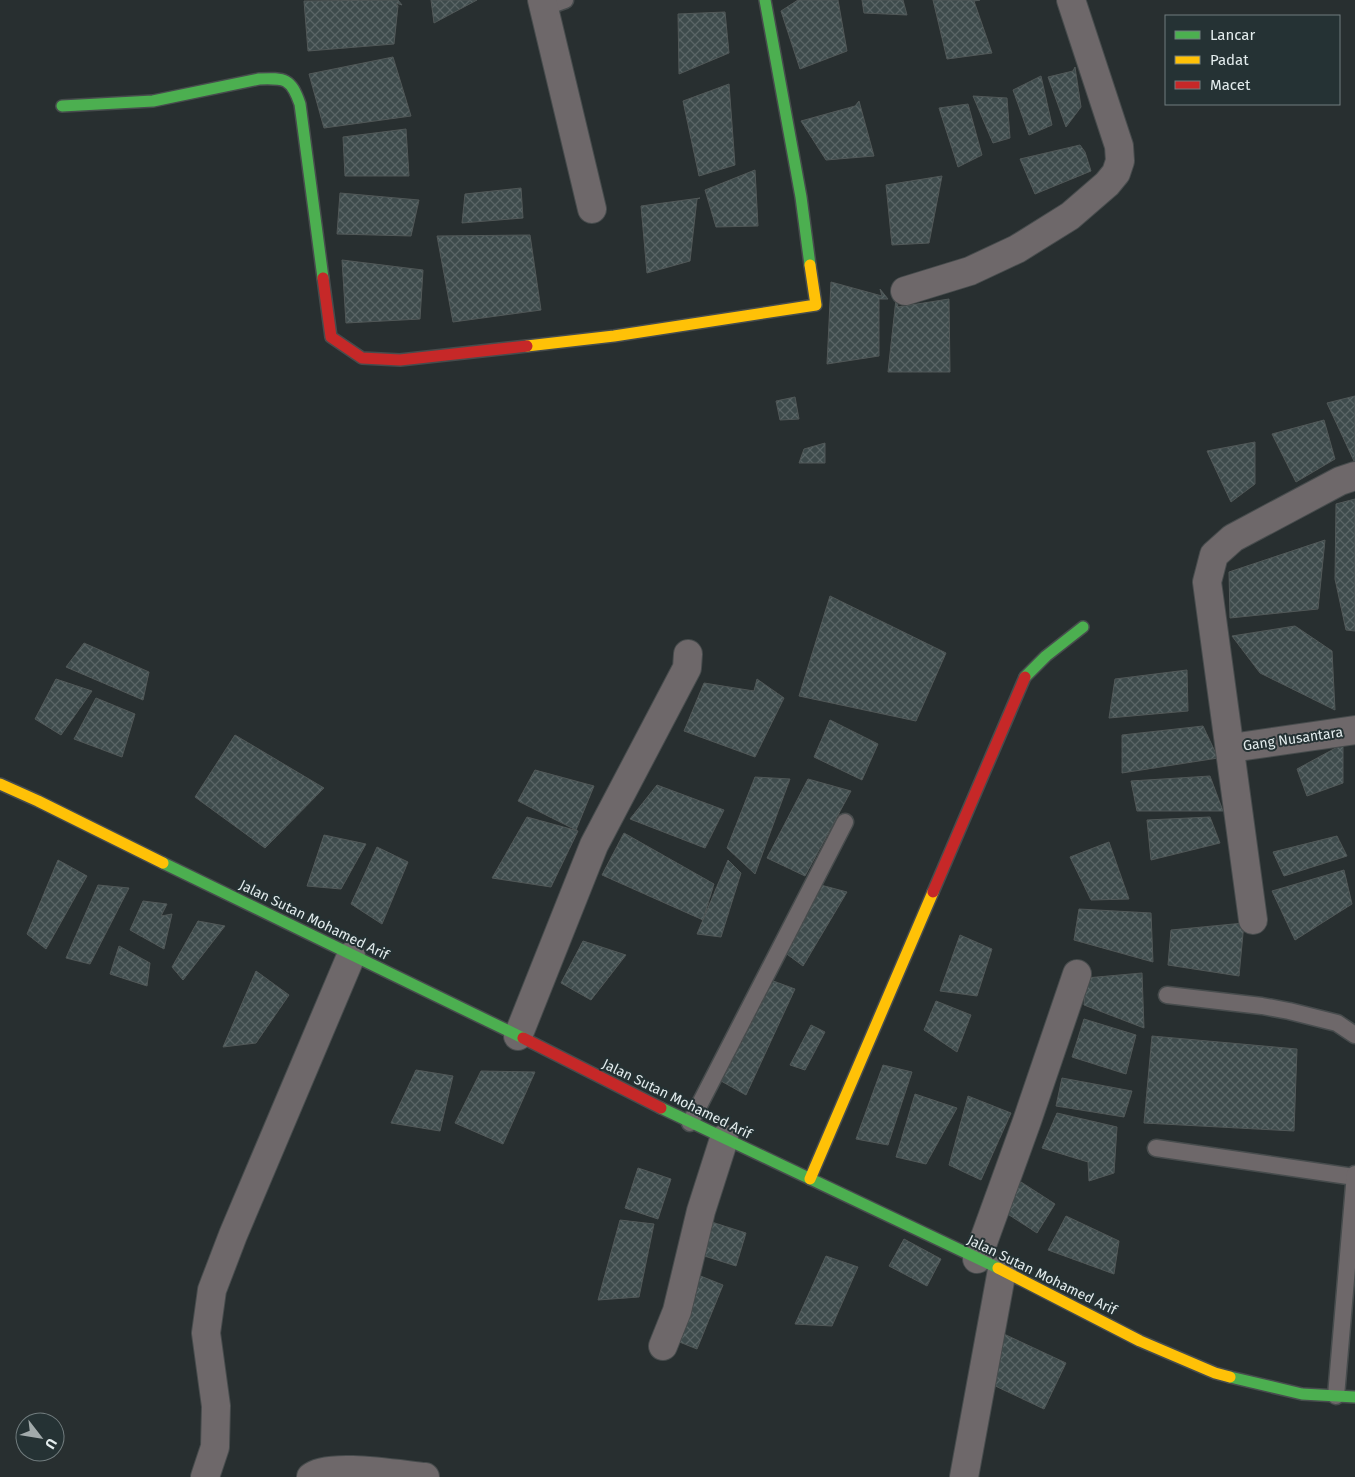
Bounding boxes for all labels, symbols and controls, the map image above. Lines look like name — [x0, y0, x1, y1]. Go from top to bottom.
legend — [1165, 15, 1340, 105]
text: Lancar — [1210, 26, 1255, 44]
text: Padat — [1210, 51, 1249, 69]
text: Macet — [1210, 76, 1251, 94]
street label: Gang Nusantara — [1242, 724, 1344, 754]
street label: Jalan Sutan Mohamed Arif — [236, 876, 393, 964]
street label: Jalan Sutan Mohamed Arif — [599, 1055, 756, 1143]
street label: Jalan Sutan Mohamed Arif — [964, 1231, 1121, 1319]
north arrow — [15, 1412, 65, 1462]
text: U — [41, 1435, 60, 1452]

